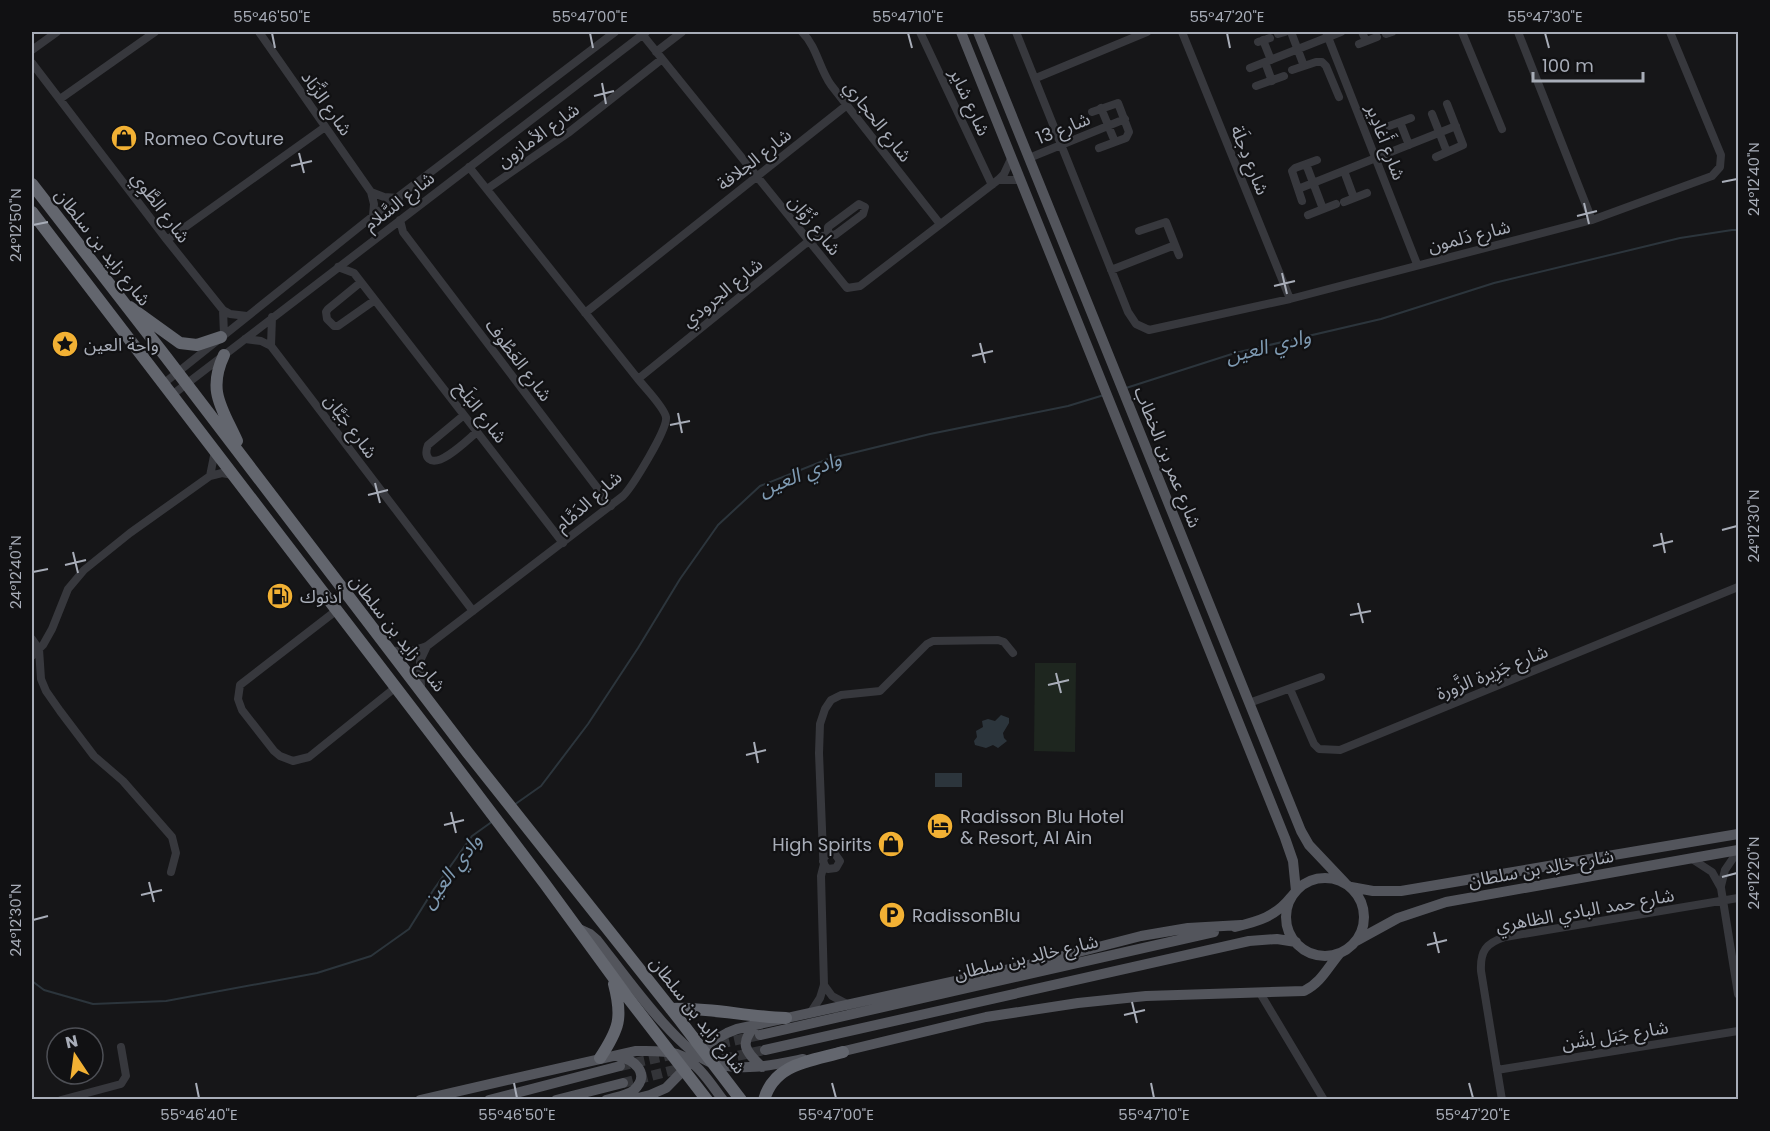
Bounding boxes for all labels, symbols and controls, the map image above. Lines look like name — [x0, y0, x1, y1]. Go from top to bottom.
text: 55°46'50"E — [233, 6, 311, 27]
text: 55°47'00"E — [552, 6, 628, 27]
text: 55°47'10"E — [872, 6, 944, 27]
text: 55°47'20"E — [1189, 6, 1265, 27]
text: 55°47'30"E — [1507, 6, 1583, 27]
scale bar — [1533, 45, 1642, 83]
text: 100 m — [1542, 53, 1594, 78]
street label: شارع شاير — [941, 63, 996, 141]
street label: شارع الزَّبَاد — [294, 65, 359, 142]
street label: شارع الحجاري — [837, 75, 918, 168]
street label: شارع الأمازون — [492, 97, 585, 175]
street label: شارع أَغادِير — [1358, 99, 1414, 184]
street label: شارع 13 — [1032, 106, 1095, 152]
street label: شارع دِجلَة — [1223, 121, 1275, 199]
street label: شارع الجلافة — [712, 122, 798, 197]
shop icon: Romeo Covture — [109, 123, 139, 153]
place label: Romeo Covture — [144, 126, 284, 151]
text: 24°12'40"N — [1743, 142, 1764, 216]
street label: شارع السَّلام — [358, 165, 441, 238]
street label: شارع الطَّوِي — [124, 166, 196, 249]
street label: شارع زايد بن سلطان — [48, 183, 157, 312]
text: 24°12'50"N — [5, 188, 26, 262]
street label: شارع زُوَّان — [781, 189, 847, 262]
street label: شارع دَلمون — [1425, 214, 1513, 260]
street label: شارع الجرودي — [676, 252, 769, 334]
street label: شارع العَطُوف — [478, 314, 558, 408]
water label: وادي العين — [1222, 322, 1314, 372]
place icon: واحة العين — [50, 329, 80, 359]
place label: واحة العين — [84, 332, 159, 357]
street label: شارع البَلَح — [447, 376, 513, 449]
street label: شارع عمر بن الخطاب — [1126, 383, 1208, 532]
street label: شارع جَيَّان — [317, 389, 383, 465]
water label: وادي العين — [754, 445, 846, 505]
street label: شارع الدَمَّام — [549, 465, 628, 539]
text: 24°12'30"N — [1743, 489, 1764, 563]
text: 24°12'40"N — [5, 535, 26, 609]
street label: شارع زايد بن سلطان — [343, 569, 452, 698]
fuel station icon: أدنوك — [265, 581, 295, 611]
place label: أدنوك — [300, 584, 342, 609]
street label: شارع جَزِيرة الزَّورة — [1432, 638, 1552, 708]
place label: Radisson Blu Hotel & Resort, Al Ain — [960, 804, 1124, 850]
hotel icon: Radisson Blu Hotel & Resort, Al Ain — [925, 811, 955, 841]
water label: وادي العين — [414, 828, 490, 915]
shop icon: High Spirits — [876, 829, 906, 859]
place label: High Spirits — [772, 832, 872, 857]
text: 24°12'20"N — [1743, 837, 1764, 910]
street label: شارع خالِد بن سلطان — [1466, 843, 1616, 895]
street label: شارع حمد البادي الظاهري — [1494, 882, 1677, 940]
text: 24°12'30"N — [5, 883, 26, 957]
parking icon: RadissonBlu — [877, 900, 907, 930]
place label: RadissonBlu — [912, 903, 1021, 928]
street label: شارع خالِد بن سلطان — [951, 928, 1101, 988]
street label: شارع زايد بن سلطان — [643, 951, 752, 1080]
street label: شارع جَبَل لِشَن — [1560, 1014, 1670, 1058]
north arrow — [45, 1026, 105, 1086]
text: N — [63, 1029, 80, 1054]
text: 55°46'40"E — [160, 1104, 238, 1125]
text: 55°46'50"E — [478, 1104, 556, 1125]
text: 55°47'00"E — [798, 1104, 874, 1125]
text: 55°47'10"E — [1118, 1104, 1190, 1125]
text: 55°47'20"E — [1435, 1104, 1511, 1125]

